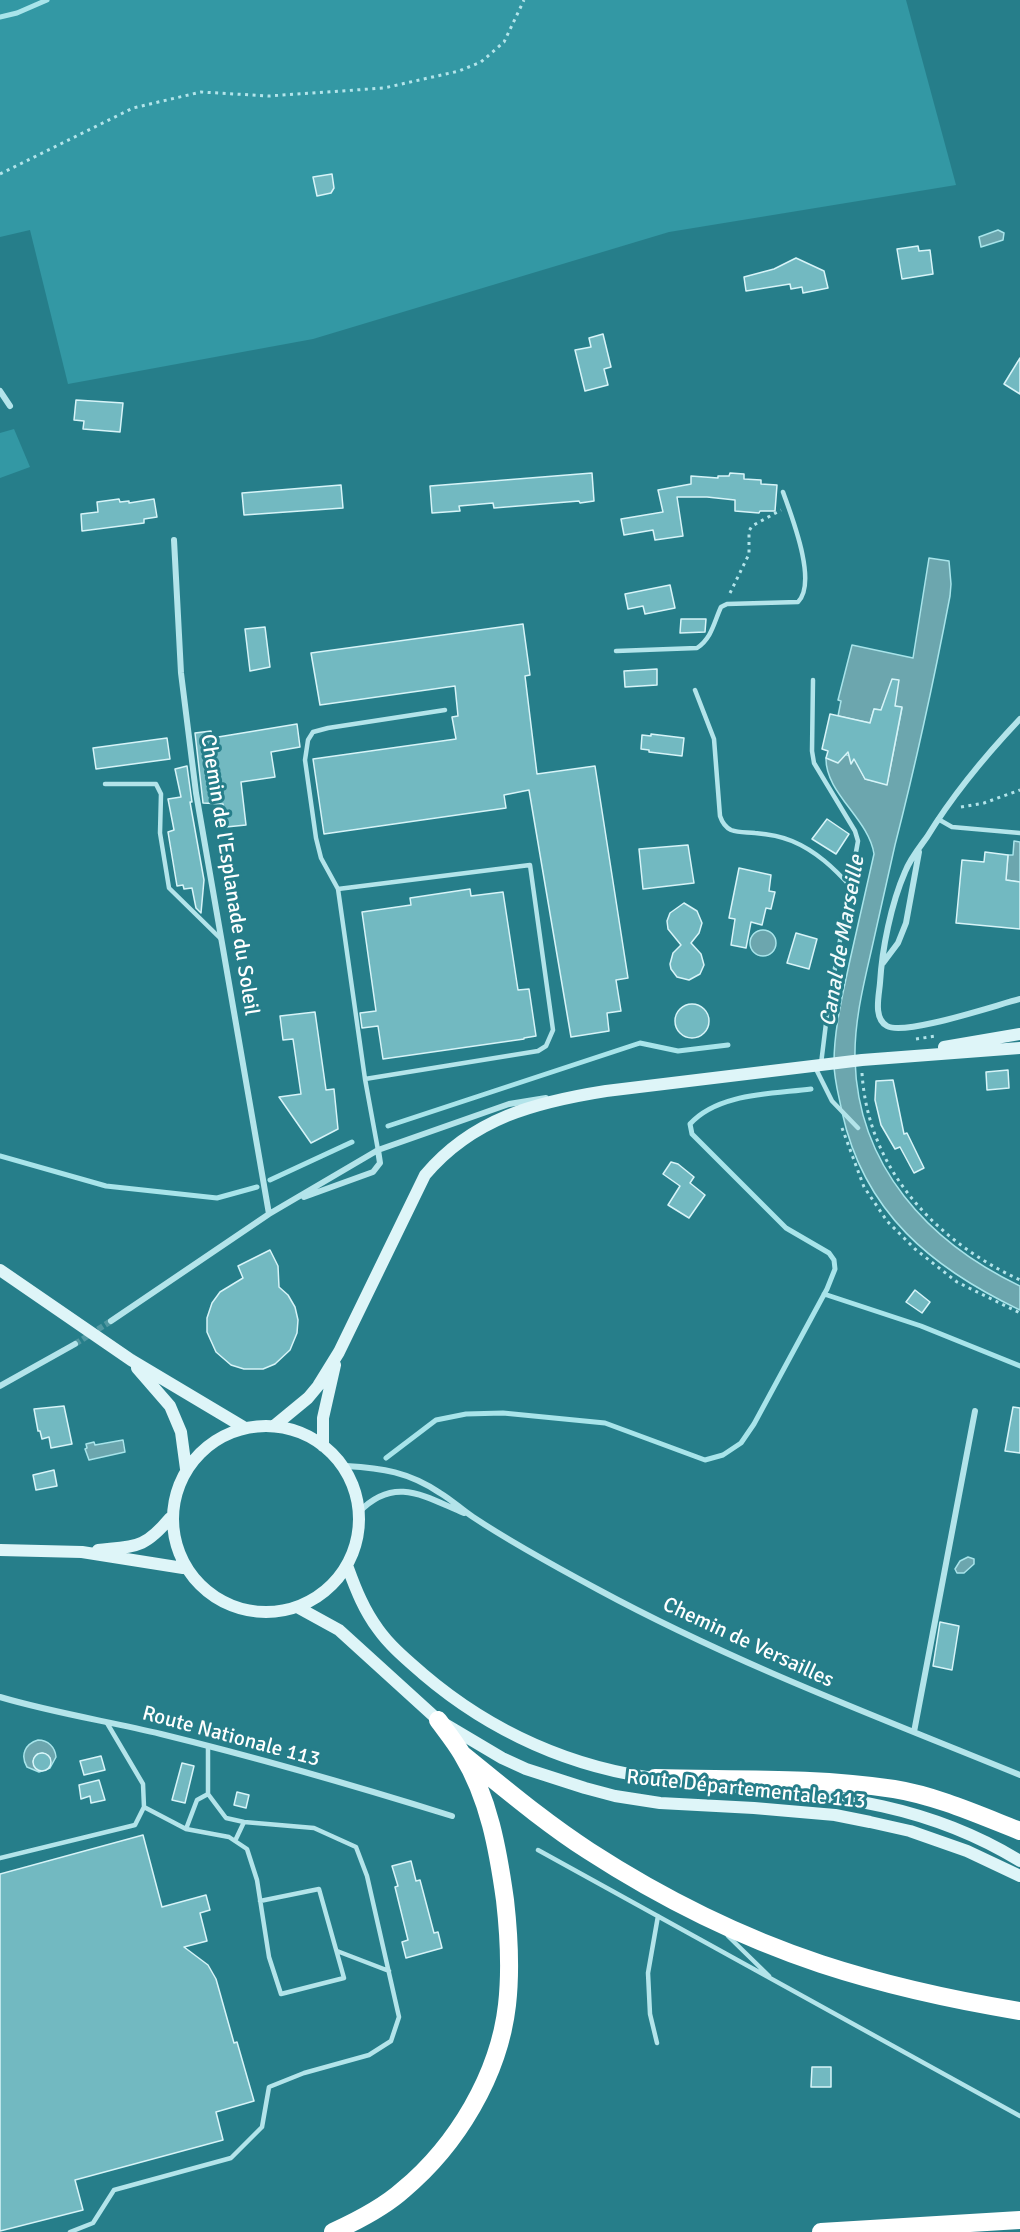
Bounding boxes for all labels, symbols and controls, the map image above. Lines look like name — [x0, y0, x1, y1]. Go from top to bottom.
street label: Chemin de l'Esplanade du Soleil — [194, 732, 264, 1018]
water label: Canal de Marseille — [815, 853, 871, 1029]
street label: Chemin de Versailles — [658, 1592, 838, 1694]
street label: Route Nationale 113 — [139, 1701, 323, 1773]
street label: Route Départementale 113 — [625, 1765, 867, 1815]

